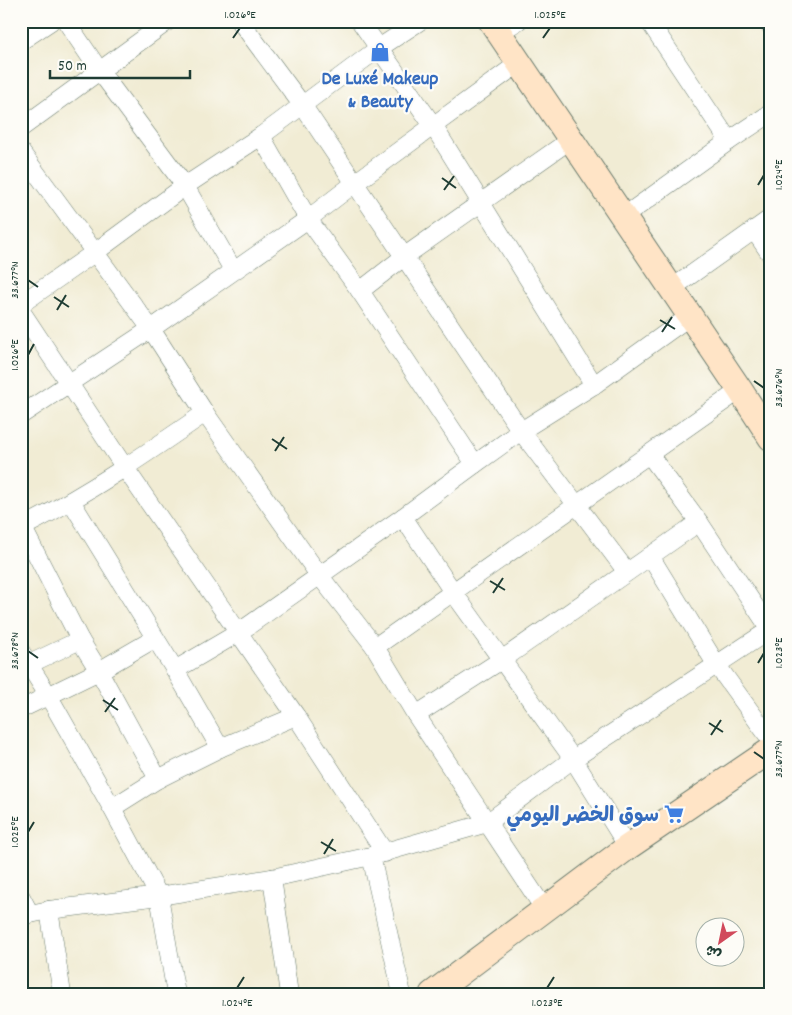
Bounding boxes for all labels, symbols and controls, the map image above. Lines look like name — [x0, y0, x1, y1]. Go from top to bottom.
text: 1.026°E — [224, 7, 256, 24]
text: 1.025°E — [534, 7, 566, 24]
shop icon: De Luxé Makeup & Beauty — [369, 41, 391, 63]
scale bar — [50, 48, 190, 80]
text: 50 m — [58, 56, 87, 78]
place label: De Luxé Makeup & Beauty — [321, 66, 439, 117]
text: 1.024°E — [771, 159, 788, 190]
text: 33.677°N — [7, 261, 24, 299]
text: 1.026°E — [7, 339, 24, 371]
text: 33.676°N — [771, 369, 788, 407]
text: 33.678°N — [7, 632, 24, 670]
text: 1.023°E — [771, 637, 788, 669]
text: 33.677°N — [771, 740, 788, 778]
place label: سوق الخضر اليومي — [506, 803, 659, 832]
supermarket icon: سوق الخضر اليومي — [663, 803, 685, 825]
text: 1.025°E — [7, 816, 24, 848]
north arrow — [694, 918, 744, 968]
text: ش — [702, 939, 726, 964]
text: 1.024°E — [222, 995, 253, 1012]
text: 1.023°E — [531, 995, 563, 1012]

